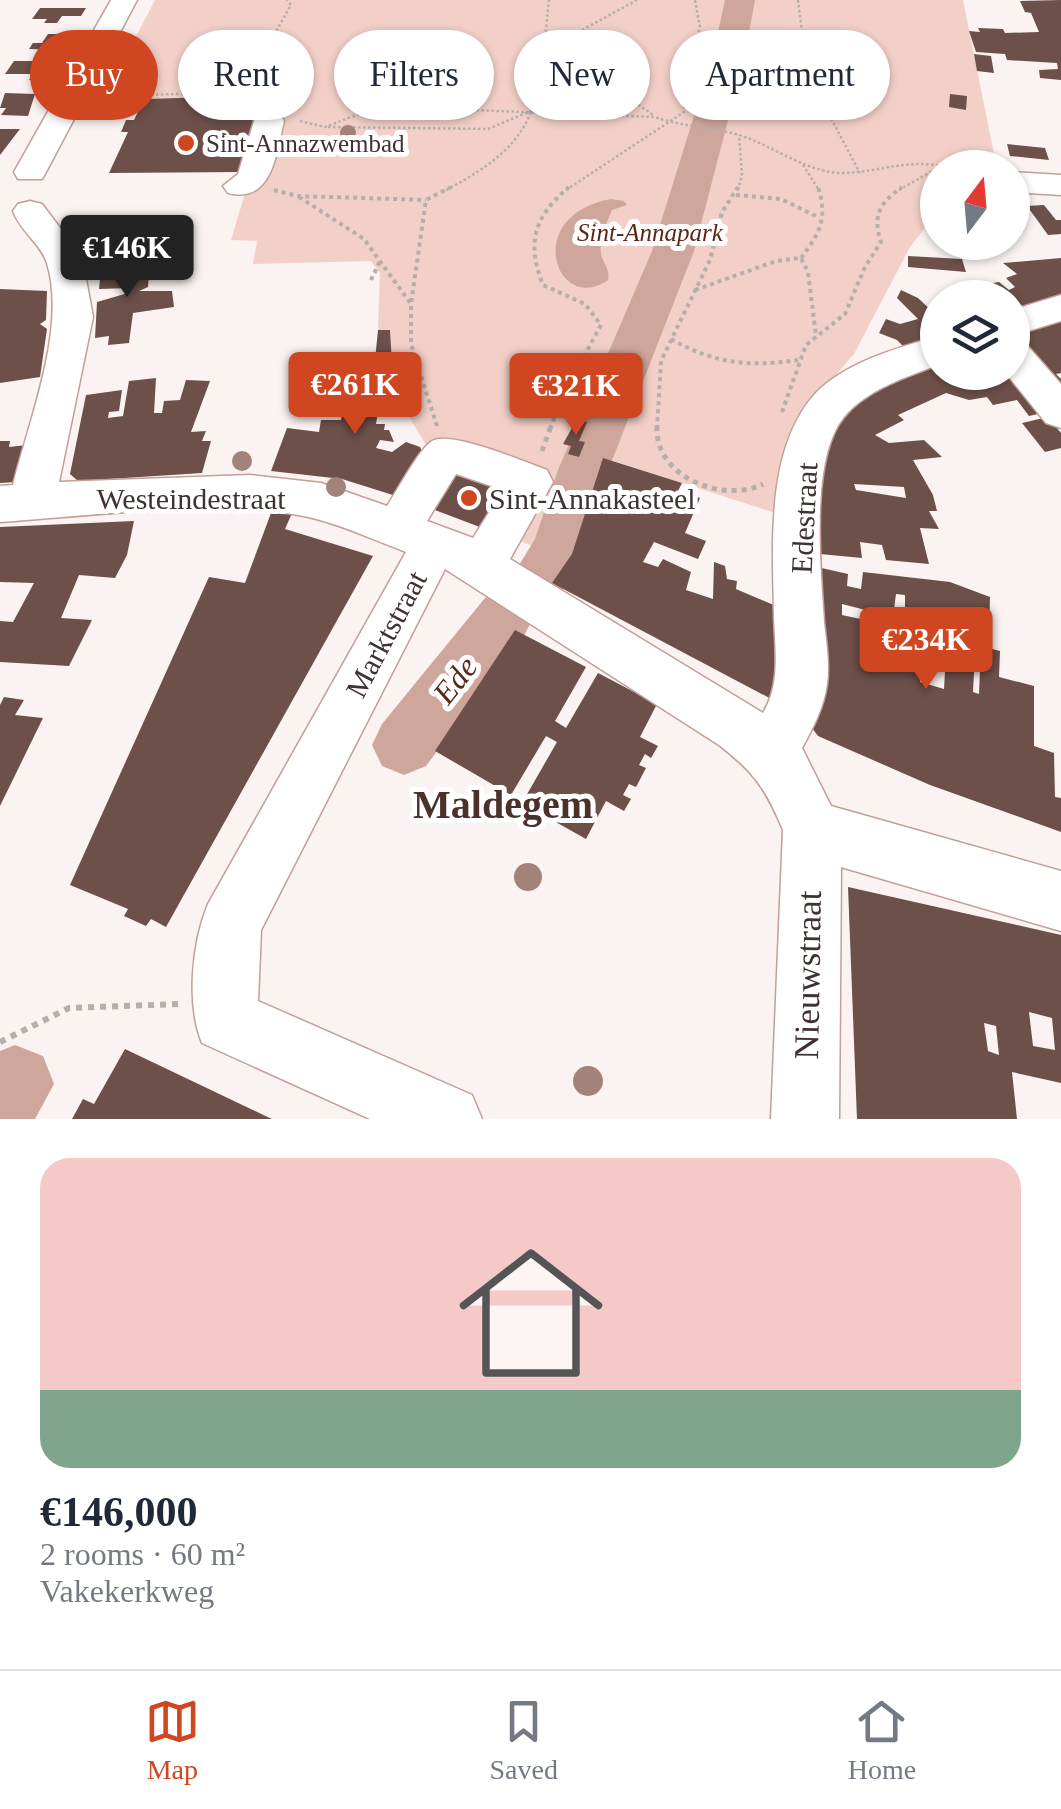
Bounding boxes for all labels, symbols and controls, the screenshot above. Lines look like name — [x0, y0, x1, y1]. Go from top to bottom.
chip: Buy — [30, 30, 158, 120]
chip: Rent — [178, 30, 314, 120]
chip: Filters — [334, 30, 494, 120]
chip: New — [514, 30, 650, 120]
chip: Apartment — [670, 30, 890, 120]
place label: Sint-Annazwembad — [206, 130, 405, 157]
marker: Sint-Annazwembad — [175, 132, 197, 154]
north arrow — [920, 150, 1030, 260]
map controls — [920, 150, 1030, 390]
pin: €146K — [57, 215, 197, 300]
park label: Sint-Annapark — [577, 219, 724, 246]
text: €146K — [83, 229, 171, 265]
button: layers — [920, 280, 1030, 390]
pin: €261K — [285, 352, 425, 437]
pin: €321K — [506, 353, 646, 438]
text: €261K — [311, 366, 399, 402]
text: €321K — [532, 367, 620, 403]
street label: Edestraat — [785, 461, 823, 575]
street label: Westeindestraat — [96, 482, 286, 515]
place label: Sint-Annakasteel — [489, 482, 696, 515]
marker: Sint-Annakasteel — [458, 487, 480, 509]
street label: Marktstraat — [339, 565, 433, 703]
pin: €234K — [856, 607, 996, 692]
text: €234K — [882, 621, 970, 657]
water label: Ede — [425, 649, 484, 711]
district label: Maldegem — [413, 782, 593, 827]
street label: Nieuwstraat — [787, 890, 829, 1060]
icon: home — [441, 1223, 621, 1403]
text: €146,000 — [40, 1489, 198, 1535]
text: 2 rooms · 60 m² — [40, 1536, 245, 1572]
text: Vakekerkweg — [40, 1573, 214, 1609]
tab: Map — [145, 1694, 200, 1786]
tab: Saved — [490, 1694, 558, 1786]
tab: Home — [848, 1694, 916, 1786]

